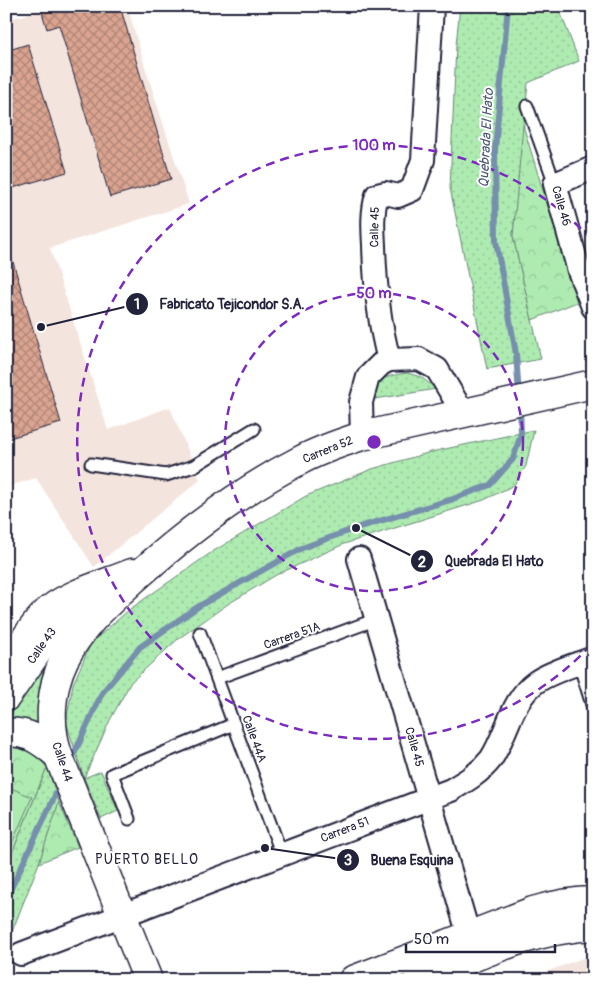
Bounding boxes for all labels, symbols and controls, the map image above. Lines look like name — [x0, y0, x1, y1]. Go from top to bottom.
water label: Quebrada El Hato — [475, 87, 497, 188]
text: 100 m — [353, 136, 395, 155]
street label: Calle 46 — [548, 184, 574, 228]
street label: Calle 45 — [367, 207, 383, 247]
text: 50 m — [357, 284, 391, 303]
callout: Fabricato Tejicondor S.A. — [125, 289, 315, 318]
text: 1 — [134, 295, 140, 314]
text: Fabricato Tejicondor S.A. — [159, 296, 305, 313]
street label: Carrera 52 — [301, 433, 356, 467]
centre of rings — [365, 433, 383, 451]
callout: Quebrada El Hato — [410, 547, 554, 576]
text: 2 — [418, 553, 426, 572]
text: Quebrada El Hato — [444, 553, 544, 570]
street label: Carrera 51A — [262, 619, 322, 653]
street label: Calle 43 — [24, 625, 60, 667]
street label: Calle 44A — [239, 713, 269, 765]
street label: Calle 45 — [401, 725, 427, 769]
street label: Calle 44 — [48, 740, 76, 784]
street label: Carrera 51 — [319, 814, 371, 846]
callout: Buena Esquina — [335, 845, 463, 874]
district label: PUERTO BELLO — [95, 851, 199, 868]
text: 3 — [344, 851, 352, 870]
text: Buena Esquina — [371, 852, 454, 869]
scale bar — [406, 921, 555, 953]
text: 50 m — [414, 930, 449, 949]

